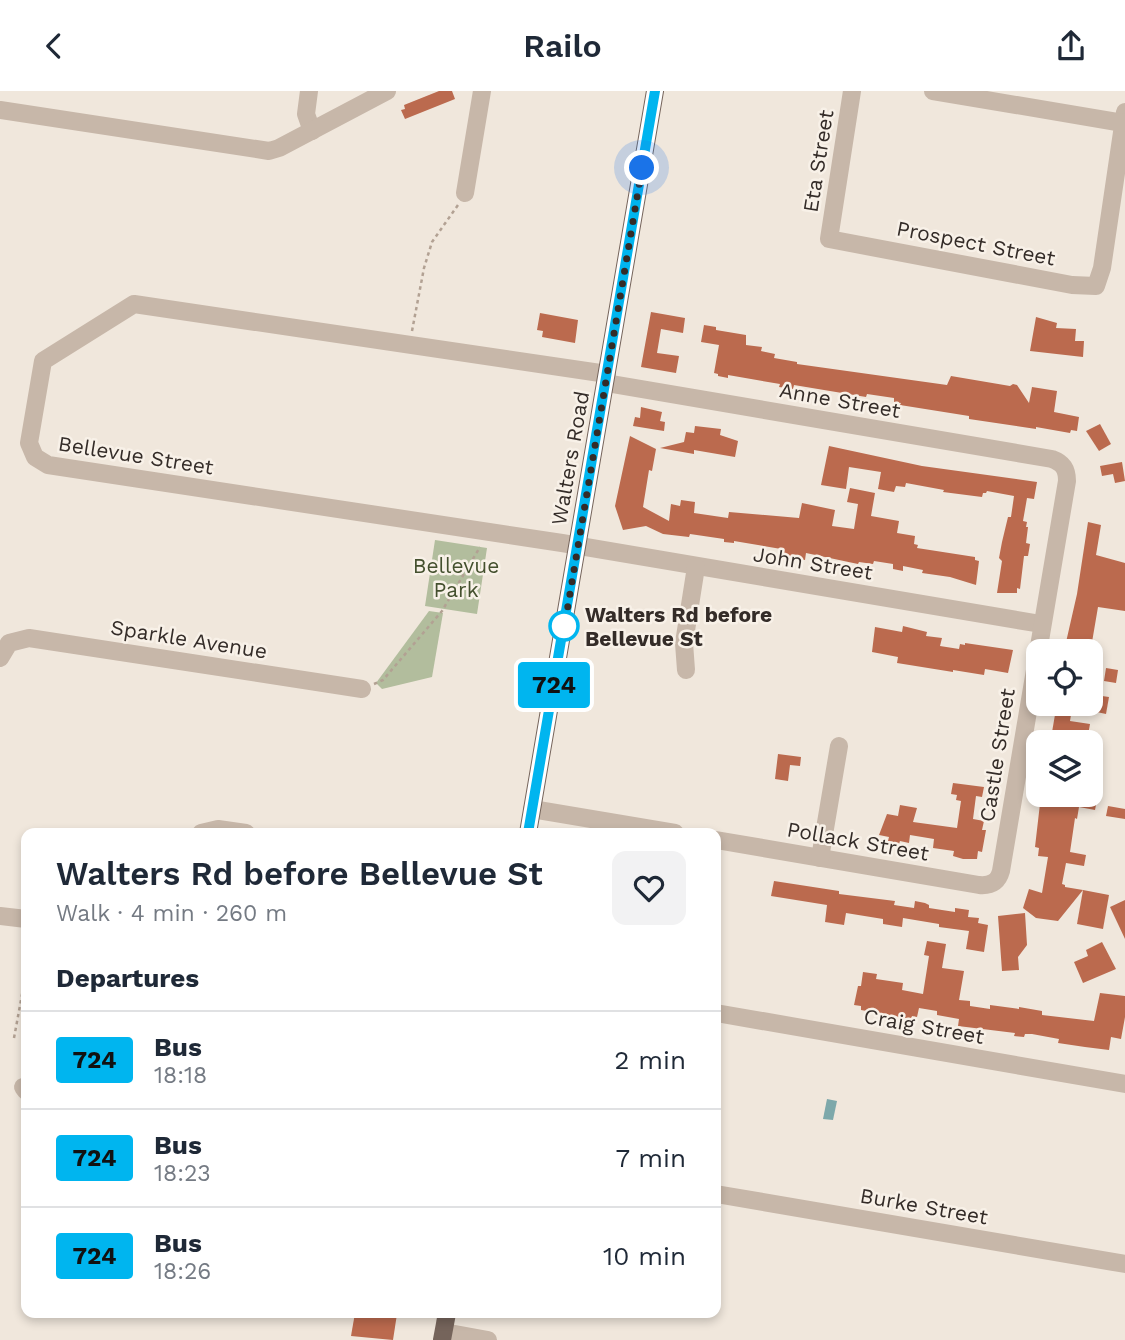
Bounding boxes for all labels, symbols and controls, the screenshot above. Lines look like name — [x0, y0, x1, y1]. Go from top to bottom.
icon: back — [35, 27, 73, 65]
text: Railo — [523, 27, 602, 65]
icon: share — [1052, 27, 1090, 65]
street label: Eta Street — [798, 108, 838, 214]
your location — [624, 150, 659, 185]
street label: Prospect Street — [895, 215, 1058, 271]
street label: Anne Street — [778, 377, 903, 423]
street label: Walters Road — [546, 389, 594, 527]
street label: Bellevue Street — [57, 430, 216, 480]
street label: John Street — [751, 541, 875, 585]
park label: Bellevue Park — [413, 553, 499, 602]
place label: Walters Rd before Bellevue St — [585, 602, 772, 651]
marker: Walters Rd before Bellevue St — [549, 611, 579, 641]
street label: Sparkle Avenue — [109, 614, 269, 664]
map controls — [1026, 639, 1103, 807]
button: locate — [1026, 639, 1103, 716]
line badge: 724 — [514, 662, 594, 708]
text: 724 — [532, 671, 576, 699]
street label: Castle Street — [974, 686, 1020, 824]
button: layers — [1026, 730, 1103, 807]
street label: Pollack Street — [785, 816, 931, 866]
button: heart — [612, 851, 686, 925]
text: Walters Rd before Bellevue St — [56, 854, 543, 893]
text: Walk · 4 min · 260 m — [56, 900, 287, 927]
text: Departures — [56, 963, 199, 993]
street label: Craig Street — [862, 1003, 986, 1049]
text: Bus — [154, 1032, 202, 1062]
text: 2 min — [614, 1045, 686, 1075]
text: 724 — [72, 1046, 117, 1074]
text: 18:18 — [154, 1062, 207, 1089]
text: Bus — [154, 1130, 202, 1160]
text: 7 min — [616, 1143, 686, 1173]
text: 724 — [72, 1144, 117, 1172]
text: 18:23 — [154, 1160, 211, 1187]
street label: Burke Street — [858, 1182, 990, 1230]
text: Bus — [154, 1228, 202, 1258]
text: 10 min — [603, 1241, 686, 1271]
text: 724 — [72, 1242, 117, 1270]
text: 18:26 — [154, 1258, 211, 1285]

